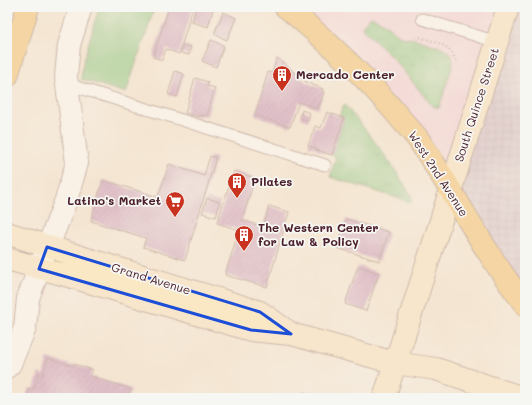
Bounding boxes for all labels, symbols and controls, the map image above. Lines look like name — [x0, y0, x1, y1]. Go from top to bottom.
street label: South Quince Street — [450, 46, 502, 164]
building icon: Mercado Center — [271, 64, 293, 92]
place label: Mercado Center — [296, 66, 395, 82]
street label: West 2nd Avenue — [405, 127, 473, 219]
building icon: Pilates — [226, 171, 248, 199]
place label: Pilates — [251, 173, 292, 189]
supermarket icon: Latino's Market — [164, 190, 186, 218]
place label: Latino's Market — [67, 192, 161, 208]
place label: The Western Center for Law & Policy — [258, 219, 379, 249]
building icon: The Western Center for Law & Policy — [233, 224, 255, 252]
street label: Grand Avenue — [110, 258, 193, 298]

